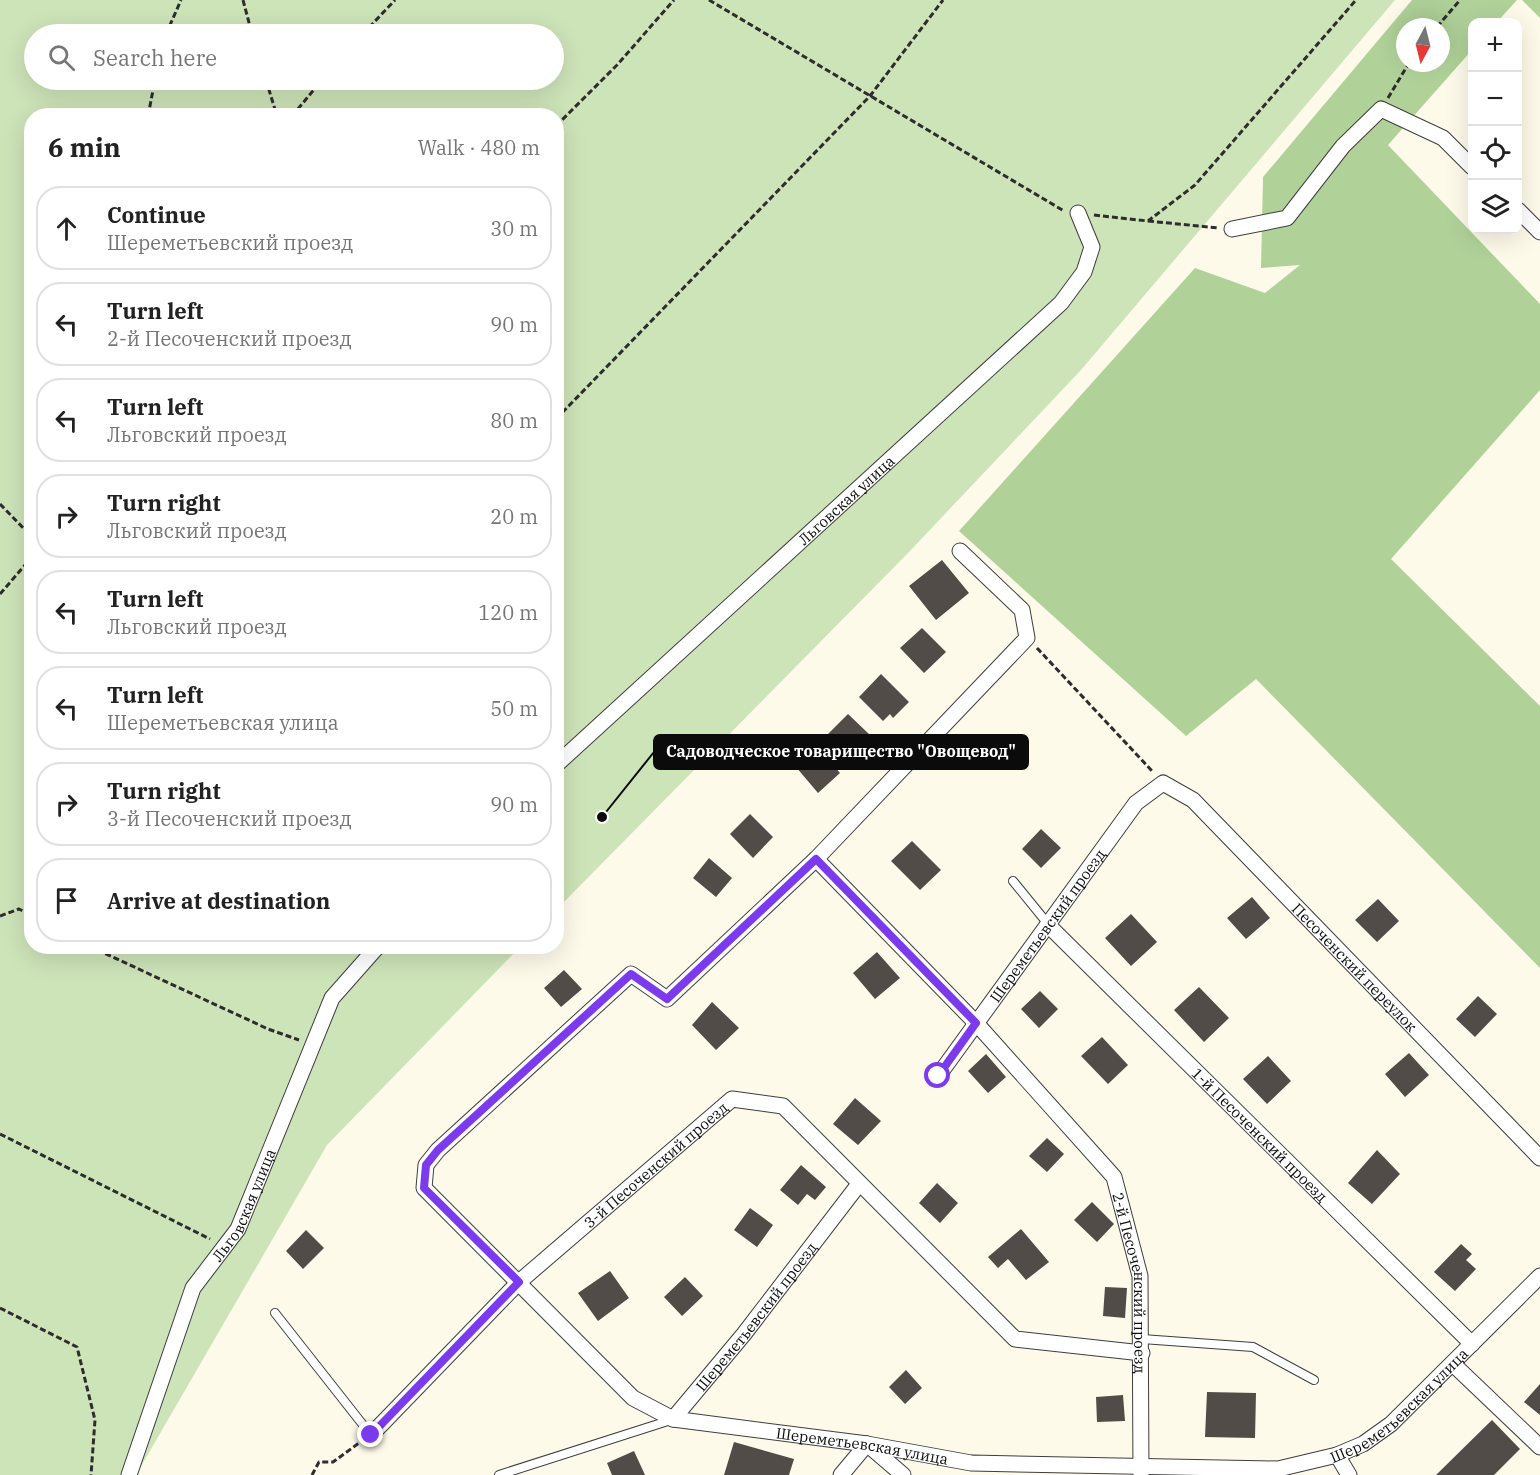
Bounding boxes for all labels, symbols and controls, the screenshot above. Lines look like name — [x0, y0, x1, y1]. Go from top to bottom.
north arrow — [1396, 18, 1450, 72]
map controls — [1468, 18, 1522, 234]
button: + — [1468, 18, 1522, 72]
search box — [24, 24, 564, 90]
icon: search — [45, 41, 78, 74]
text: Search here — [93, 43, 217, 72]
button: − — [1468, 72, 1522, 126]
button: locate — [1468, 126, 1522, 180]
text: 6 min — [48, 130, 121, 164]
text: Walk · 480 m — [418, 134, 540, 161]
button: layers — [1468, 180, 1522, 234]
text: Continue — [107, 200, 206, 229]
icon: ahead — [50, 212, 83, 245]
text: 30 m — [490, 215, 538, 242]
text: Шереметьевский проезд — [107, 229, 353, 256]
text: Turn left — [107, 296, 203, 325]
icon: left — [50, 308, 83, 341]
text: 90 m — [490, 311, 538, 338]
text: 2-й Песоченский проезд — [107, 325, 352, 352]
text: Turn left — [107, 392, 203, 421]
icon: left — [50, 404, 83, 437]
text: 80 m — [490, 407, 538, 434]
text: Льговский проезд — [107, 421, 287, 448]
street label: Льговская улица — [794, 451, 898, 549]
text: Turn right — [107, 488, 221, 517]
icon: right — [50, 500, 83, 533]
text: 20 m — [490, 503, 538, 530]
text: Льговский проезд — [107, 517, 287, 544]
text: Turn left — [107, 584, 203, 613]
icon: left — [50, 596, 83, 629]
text: 120 m — [478, 599, 538, 626]
text: Льговский проезд — [107, 613, 287, 640]
text: Turn left — [107, 680, 203, 709]
icon: left — [50, 692, 83, 725]
text: 50 m — [490, 695, 538, 722]
text: Шереметьевская улица — [107, 709, 339, 736]
callout: Садоводческое товарищество "Овощевод" — [654, 735, 1028, 769]
text: Садоводческое товарищество "Овощевод" — [666, 741, 1016, 761]
text: Turn right — [107, 776, 221, 805]
icon: right — [50, 788, 83, 821]
text: 90 m — [490, 791, 538, 818]
text: 3-й Песоченский проезд — [107, 805, 352, 832]
street label: Шереметьевский проезд — [985, 845, 1109, 1006]
icon: arrive — [50, 884, 83, 917]
text: Arrive at destination — [107, 886, 330, 915]
street label: Песоченский переулок — [1288, 899, 1422, 1036]
route start — [924, 1062, 950, 1088]
street label: 1-й Песоченский проезд — [1188, 1063, 1332, 1206]
street label: 3-й Песоченский проезд — [580, 1098, 731, 1232]
street label: Льговская улица — [208, 1146, 279, 1265]
street label: 2-й Песоченский проезд — [1109, 1190, 1150, 1374]
street label: Шереметьевский проезд — [691, 1238, 821, 1395]
street label: Шереметьевская улица — [1327, 1344, 1472, 1466]
route end — [357, 1421, 383, 1447]
street label: Шереметьевская улица — [775, 1423, 950, 1468]

